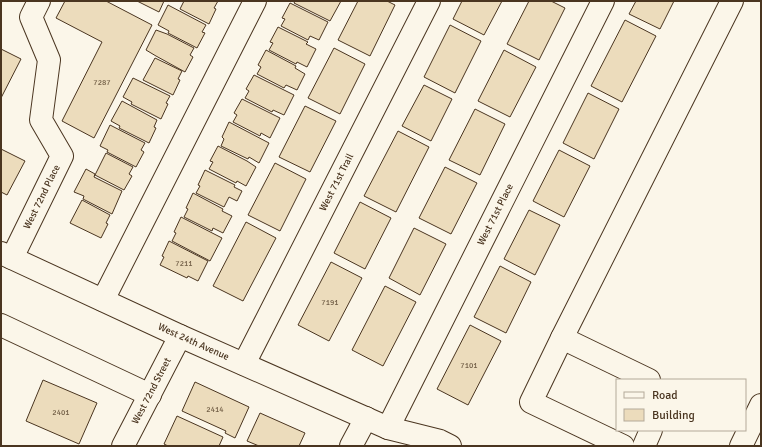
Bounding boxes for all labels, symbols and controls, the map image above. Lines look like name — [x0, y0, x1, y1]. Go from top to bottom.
house number: 7287 — [93, 77, 111, 87]
street label: West 71st Trail — [317, 151, 356, 213]
street label: West 72nd Place — [21, 163, 63, 231]
street label: West 71st Place — [475, 182, 516, 247]
house number: 7211 — [175, 258, 193, 268]
house number: 7191 — [321, 297, 339, 307]
street label: West 24th Avenue — [156, 321, 231, 363]
street label: West 72nd Street — [129, 355, 174, 426]
house number: 7101 — [460, 360, 478, 370]
legend — [616, 379, 746, 431]
text: Road — [652, 388, 678, 403]
house number: 2414 — [206, 404, 224, 414]
house number: 2401 — [52, 407, 70, 417]
text: Building — [652, 408, 695, 423]

